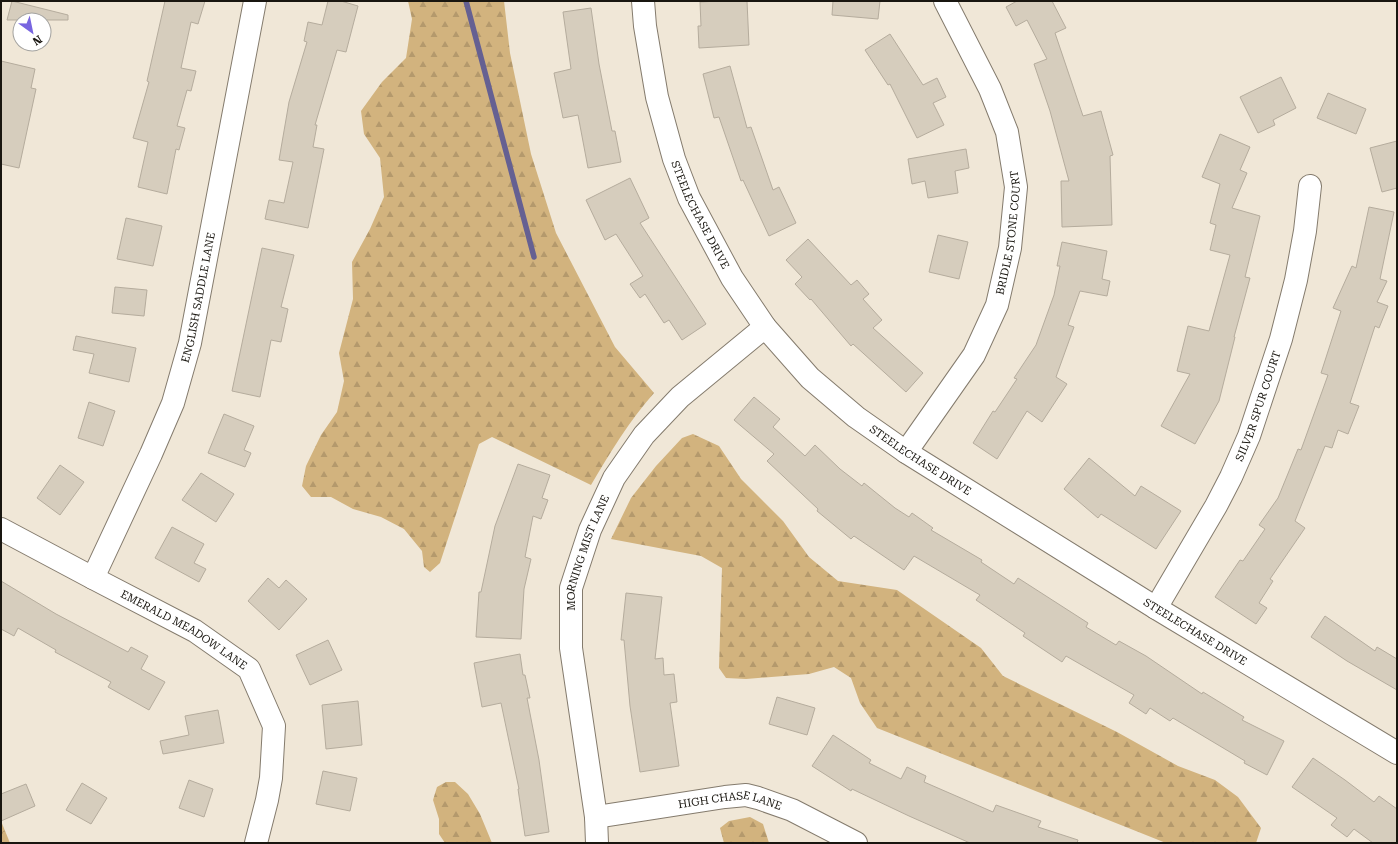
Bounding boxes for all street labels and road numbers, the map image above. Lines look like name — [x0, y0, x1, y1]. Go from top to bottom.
street label: STEELECHASE DRIVE — [669, 159, 732, 271]
street label: BRIDLE STONE COURT — [993, 170, 1023, 296]
street label: ENGLISH SADDLE LANE — [178, 231, 217, 364]
street label: SILVER SPUR COURT — [1232, 349, 1283, 463]
street label: STEELECHASE DRIVE — [867, 422, 974, 498]
street label: MORNING MIST LANE — [564, 493, 612, 611]
street label: EMERALD MEADOW LANE — [119, 587, 250, 672]
street label: STEELECHASE DRIVE — [1141, 595, 1250, 668]
street label: HIGH CHASE LANE — [677, 788, 784, 812]

